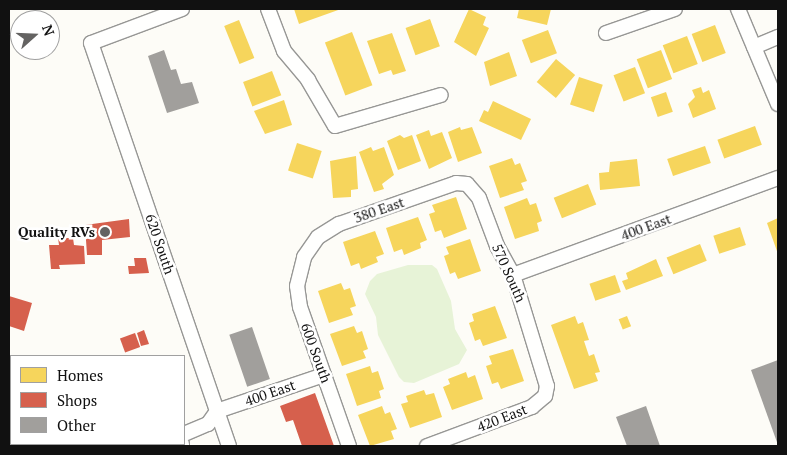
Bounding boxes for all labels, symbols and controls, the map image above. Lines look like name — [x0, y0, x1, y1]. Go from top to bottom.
north arrow — [10, 10, 60, 60]
text: N — [38, 22, 59, 38]
street label: 380 East — [352, 194, 406, 226]
street label: 400 East — [619, 210, 673, 244]
street label: 620 South — [142, 212, 178, 276]
place label: Quality RVs — [18, 224, 95, 240]
marker: Quality RVs — [99, 226, 111, 238]
street label: 570 South — [489, 241, 529, 305]
street label: 600 South — [297, 321, 335, 385]
legend — [10, 355, 185, 445]
text: Homes — [57, 365, 103, 385]
street label: 400 East — [243, 377, 297, 409]
text: Shops — [57, 390, 97, 410]
street label: 420 East — [475, 401, 529, 435]
text: Other — [57, 415, 96, 435]

